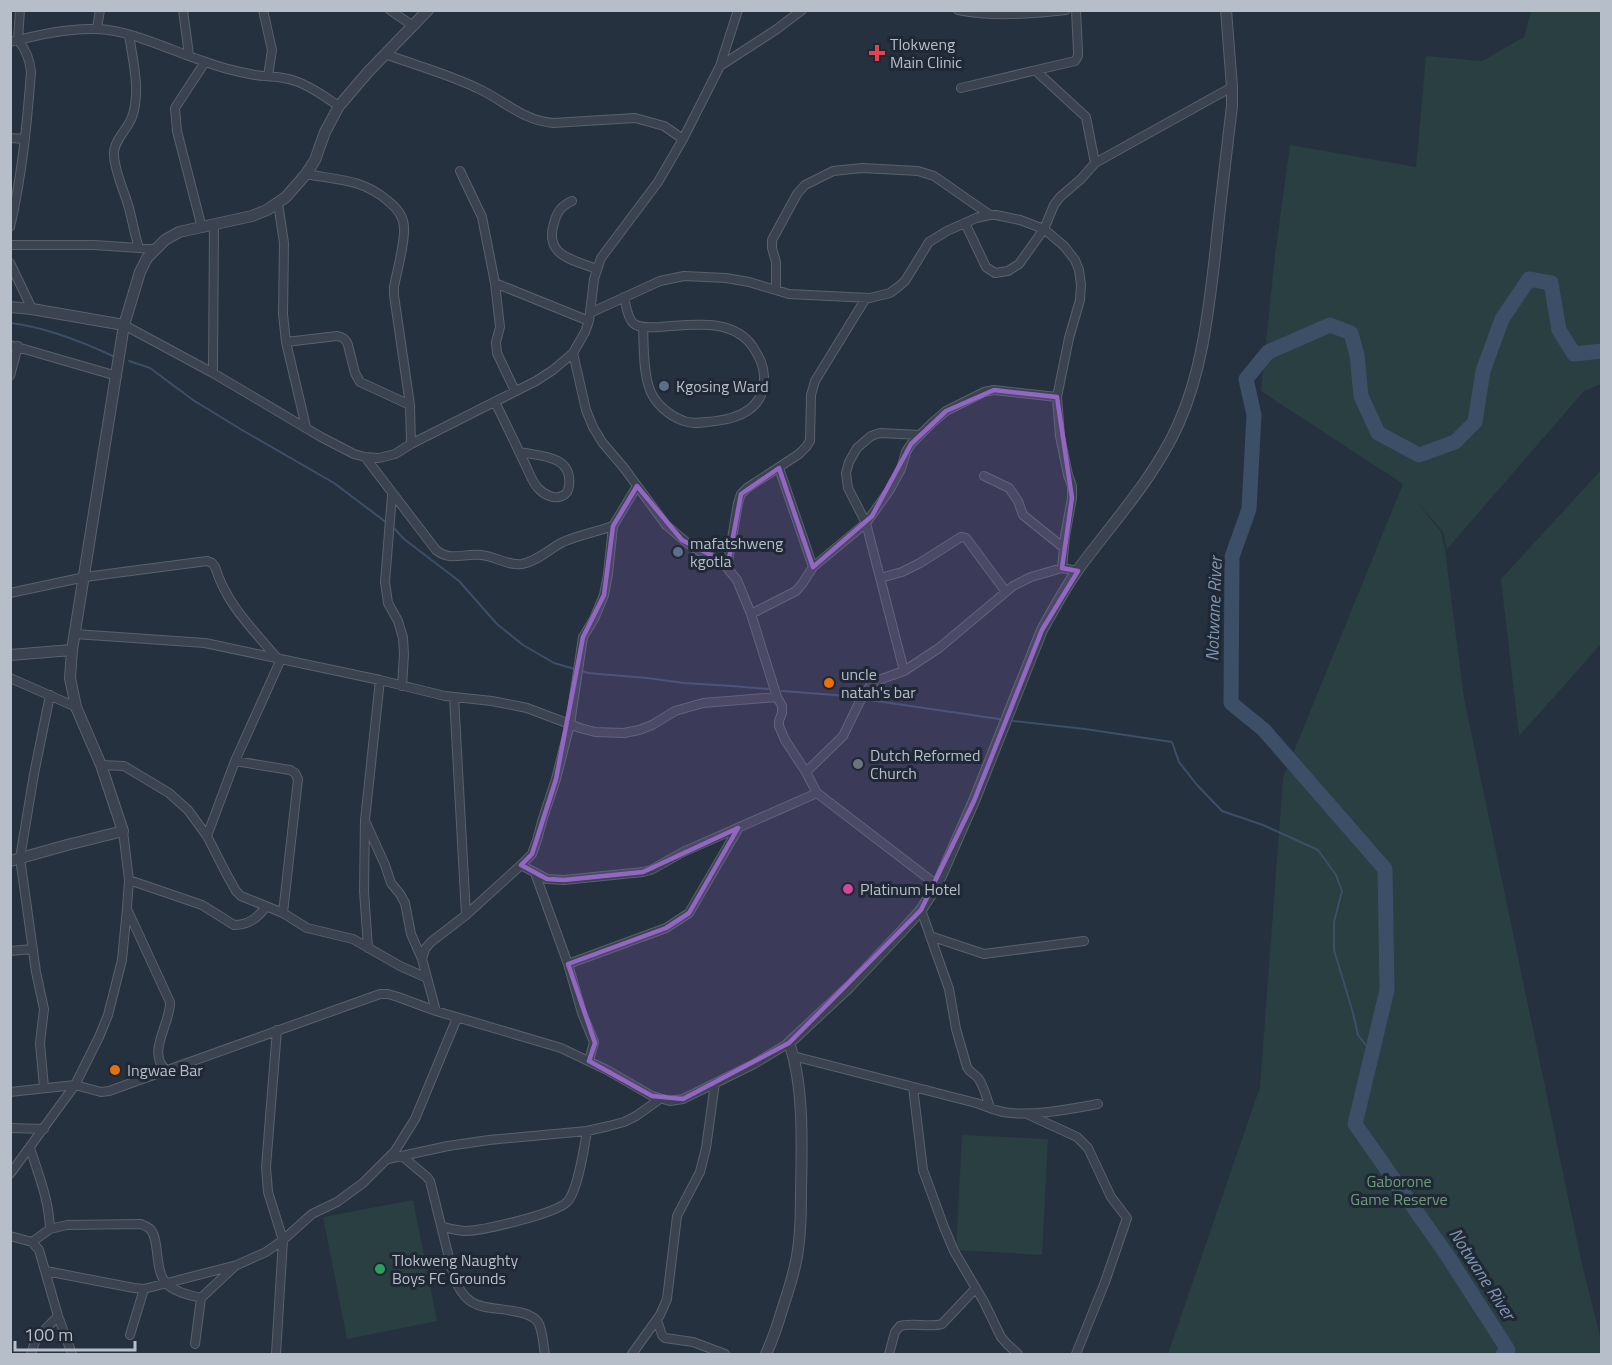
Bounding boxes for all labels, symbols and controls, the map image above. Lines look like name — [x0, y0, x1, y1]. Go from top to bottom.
place label: Tlokweng Main Clinic — [890, 32, 962, 74]
marker: Tlokweng Main Clinic — [868, 44, 886, 62]
place label: Kgosing Ward — [676, 374, 769, 398]
marker: Kgosing Ward — [657, 379, 671, 393]
place label: mafatshweng kgotla — [690, 531, 783, 573]
marker: mafatshweng kgotla — [671, 545, 685, 559]
water label: Notwane River — [1198, 554, 1229, 662]
place label: uncle natah's bar — [841, 662, 916, 704]
marker: uncle natah's bar — [822, 676, 836, 690]
place label: Dutch Reformed Church — [870, 743, 980, 785]
marker: Dutch Reformed Church — [851, 757, 865, 771]
place label: Platinum Hotel — [860, 877, 961, 901]
marker: Platinum Hotel — [841, 882, 855, 896]
place label: Ingwae Bar — [127, 1058, 203, 1082]
marker: Ingwae Bar — [108, 1063, 122, 1077]
park label: Gaborone Game Reserve — [1350, 1169, 1448, 1211]
water label: Notwane River — [1443, 1222, 1524, 1327]
place label: Tlokweng Naughty Boys FC Grounds — [392, 1248, 518, 1290]
marker: Tlokweng Naughty Boys FC Grounds — [373, 1262, 387, 1276]
scale bar — [15, 1314, 135, 1352]
text: 100 m — [24, 1321, 73, 1348]

